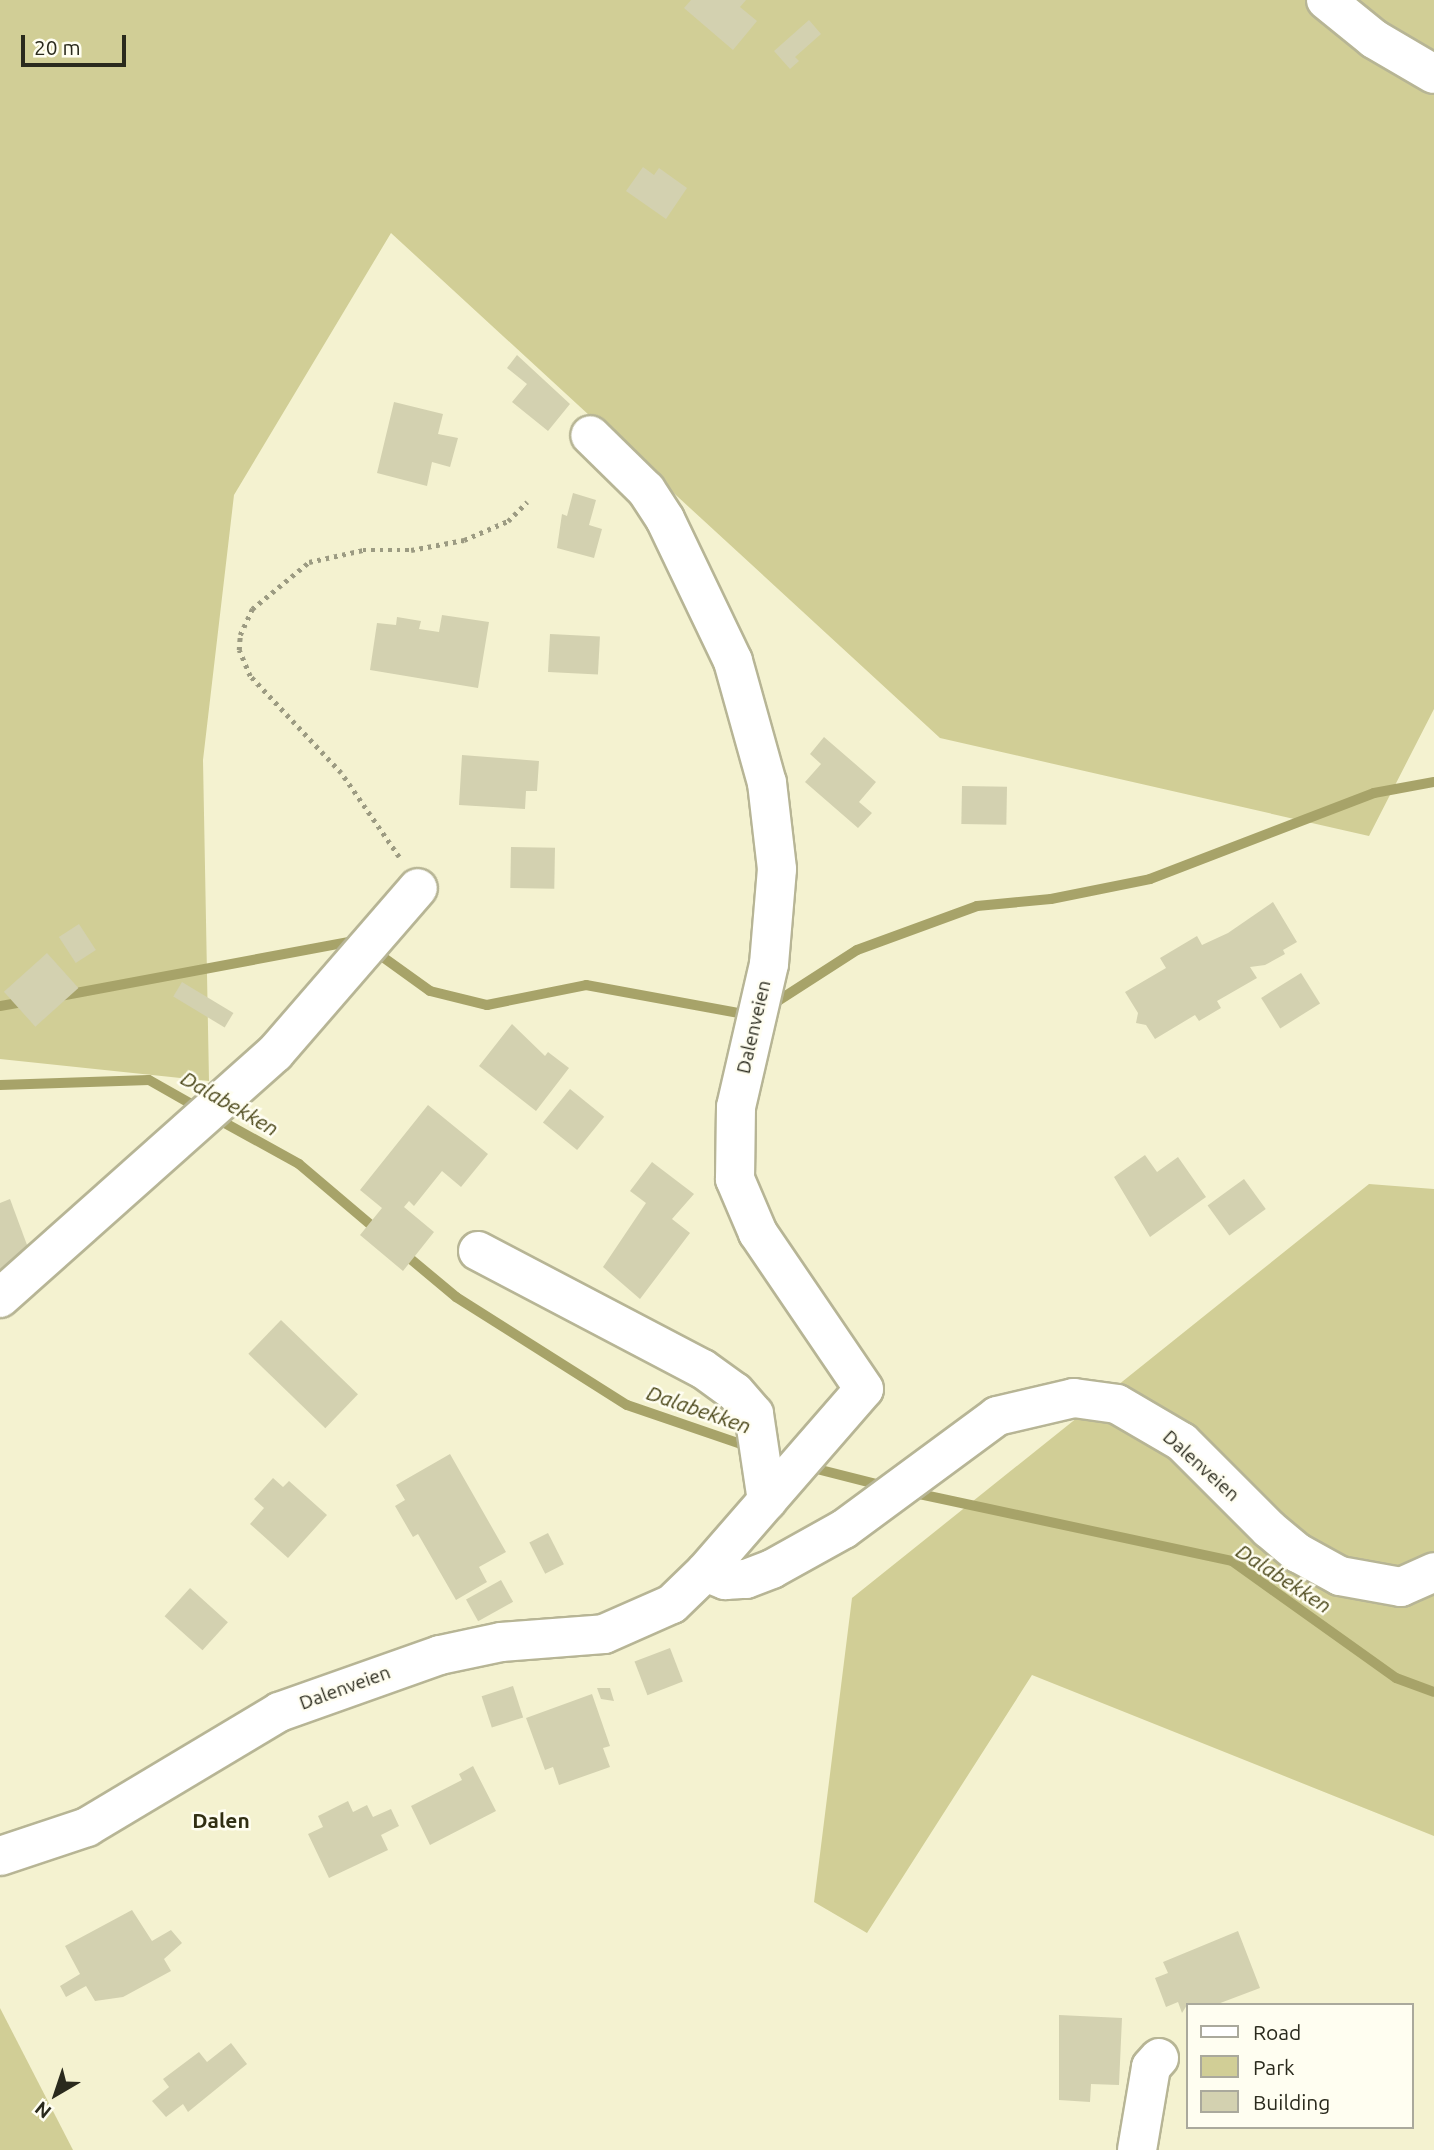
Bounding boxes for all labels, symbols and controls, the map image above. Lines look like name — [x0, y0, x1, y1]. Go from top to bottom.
scale bar — [24, 21, 130, 65]
text: 20 m — [34, 35, 81, 59]
street label: Dalenveien — [732, 978, 776, 1076]
water label: Dalabekken — [177, 1065, 283, 1141]
water label: Dalabekken — [644, 1379, 754, 1439]
street label: Dalenveien — [1158, 1426, 1244, 1506]
water label: Dalabekken — [1232, 1538, 1336, 1618]
street label: Dalenveien — [296, 1661, 394, 1715]
district label: Dalen — [192, 1807, 250, 1833]
legend — [1186, 2003, 1413, 2129]
text: Road — [1253, 2020, 1301, 2044]
text: Park — [1253, 2055, 1295, 2079]
north arrow — [21, 2059, 91, 2129]
text: Building — [1253, 2090, 1330, 2114]
text: N — [30, 2097, 55, 2123]

